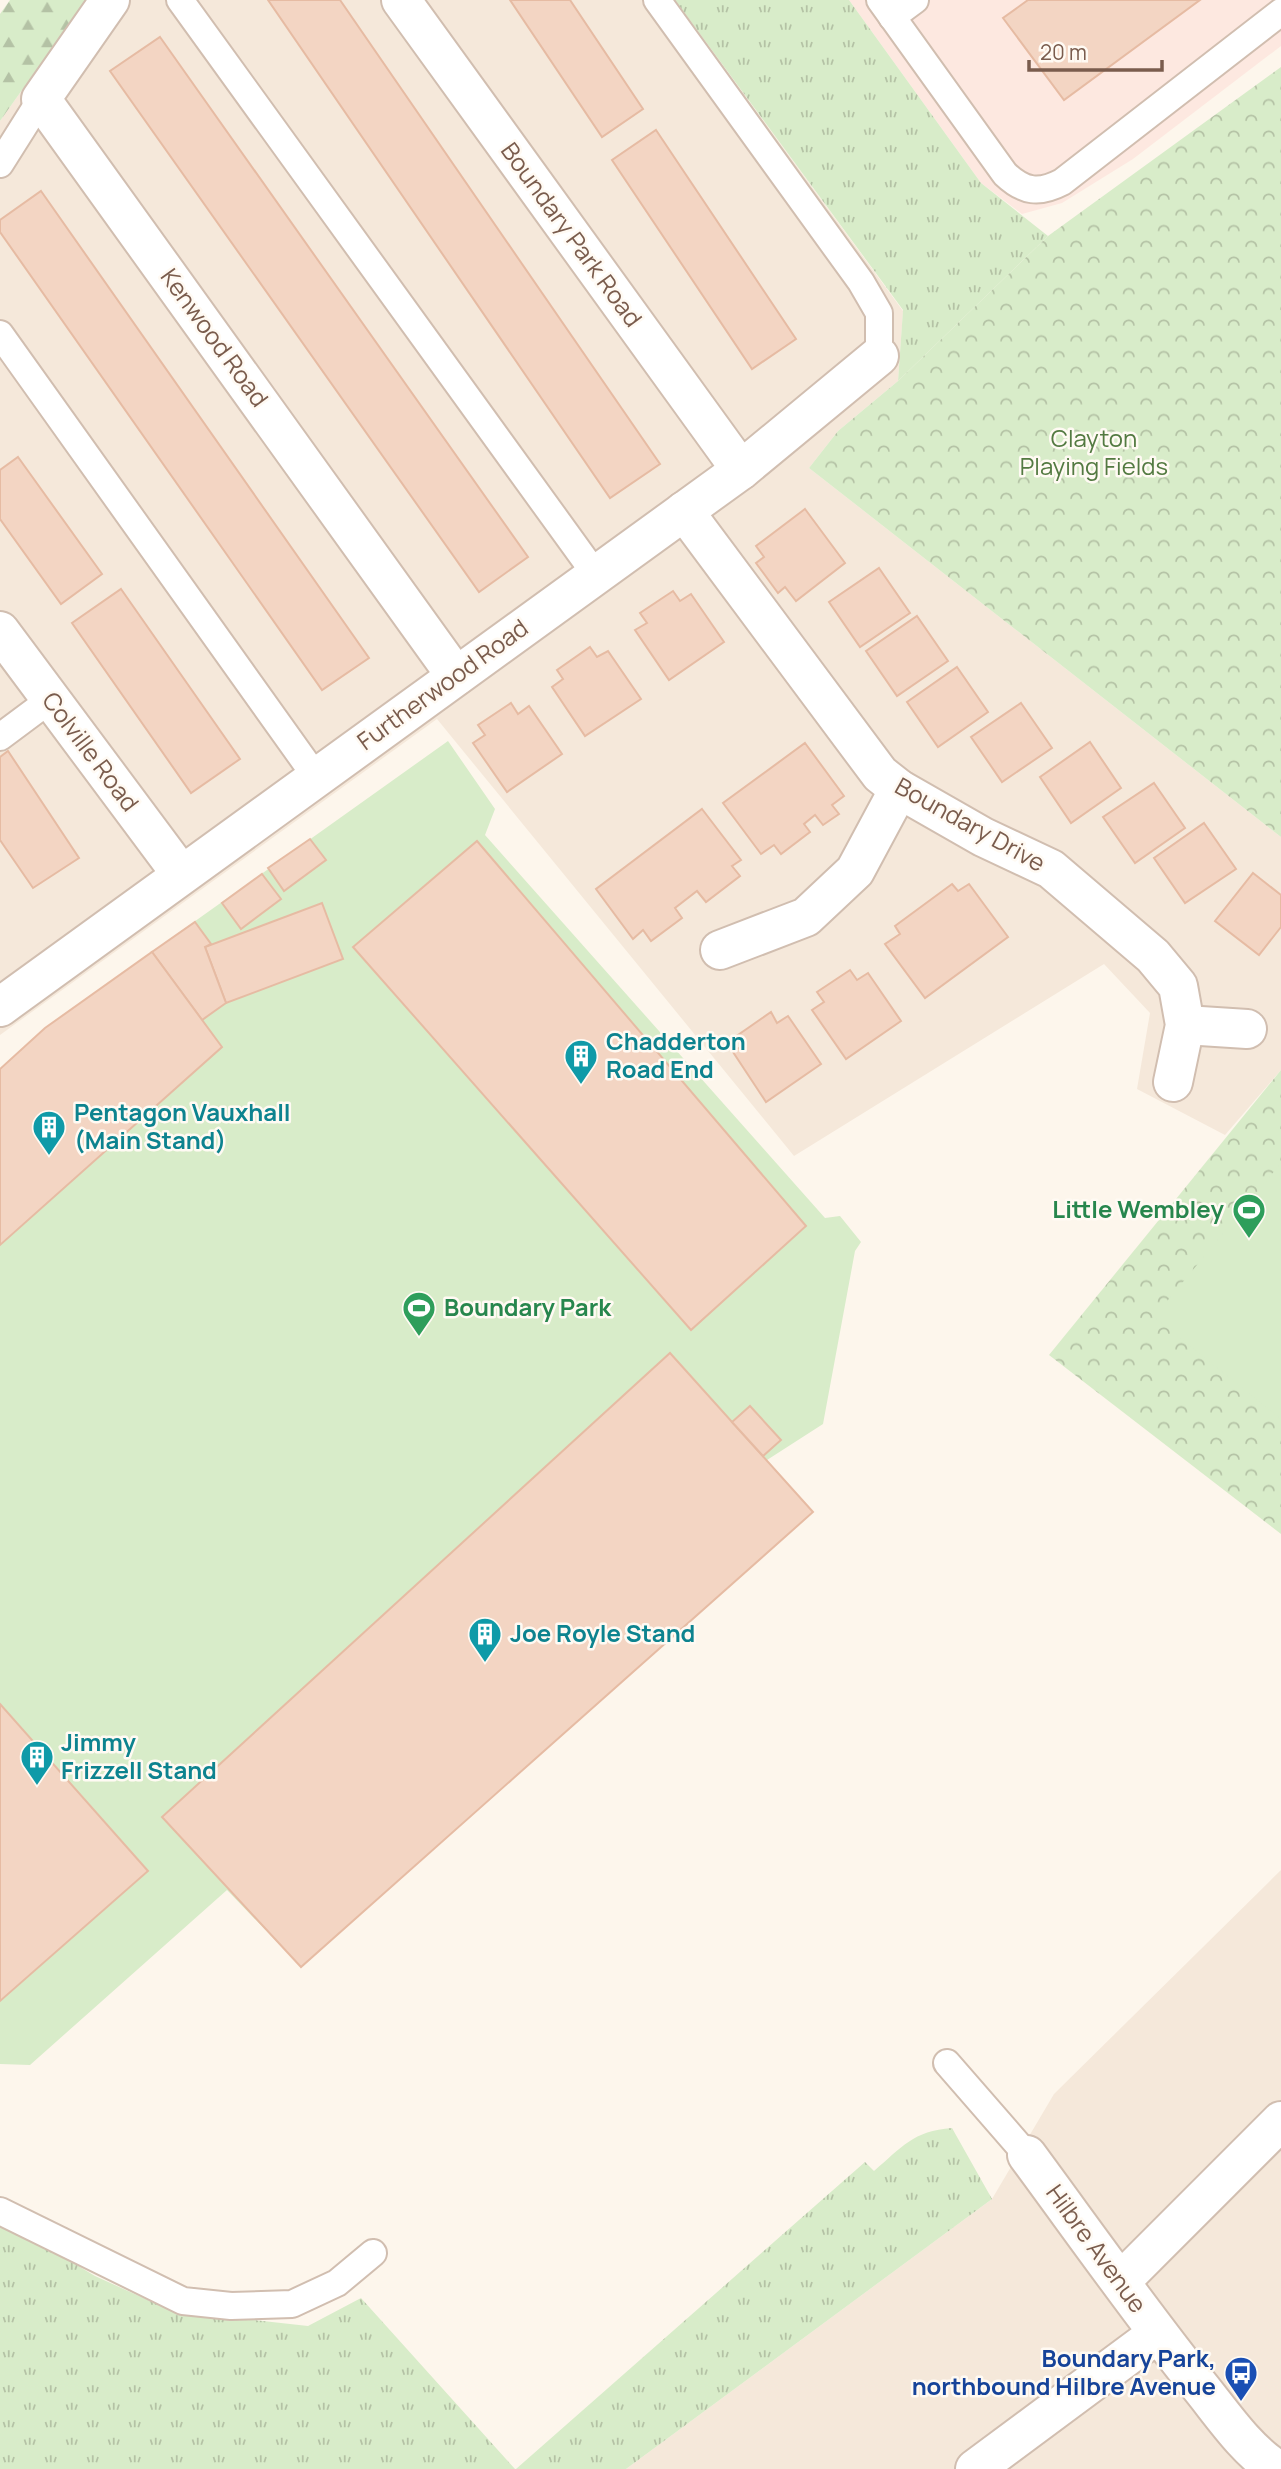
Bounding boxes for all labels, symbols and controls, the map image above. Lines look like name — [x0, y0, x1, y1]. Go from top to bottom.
scale bar — [1029, 28, 1162, 72]
text: 20 m — [1040, 38, 1087, 66]
street label: Boundary Park Road — [494, 135, 650, 333]
street label: Kenwood Road — [154, 261, 277, 413]
park label: Clayton Playing Fields — [1020, 421, 1168, 482]
street label: Furtherwood Road — [350, 611, 534, 757]
street label: Colville Road — [35, 685, 147, 818]
street label: Boundary Drive — [890, 769, 1052, 879]
place label: Chadderton Road End — [606, 1024, 746, 1085]
building icon: Chadderton Road End — [562, 1037, 600, 1086]
place label: Pentagon Vauxhall (Main Stand) — [74, 1095, 291, 1156]
building icon: Pentagon Vauxhall (Main Stand) — [30, 1108, 68, 1157]
sports icon: Little Wembley — [1230, 1191, 1268, 1240]
place label: Little Wembley — [1052, 1192, 1225, 1225]
sports icon: Boundary Park — [400, 1289, 438, 1338]
place label: Boundary Park — [444, 1290, 612, 1323]
building icon: Joe Royle Stand — [466, 1615, 504, 1664]
place label: Joe Royle Stand — [510, 1616, 695, 1649]
place label: Jimmy Frizzell Stand — [61, 1725, 217, 1786]
building icon: Jimmy Frizzell Stand — [18, 1738, 56, 1787]
street label: Hilbre Avenue — [1039, 2177, 1155, 2319]
place label: Boundary Park, northbound Hilbre Avenue — [912, 2341, 1216, 2402]
bus stop icon: Boundary Park, northbound Hilbre Avenue — [1222, 2354, 1260, 2403]

